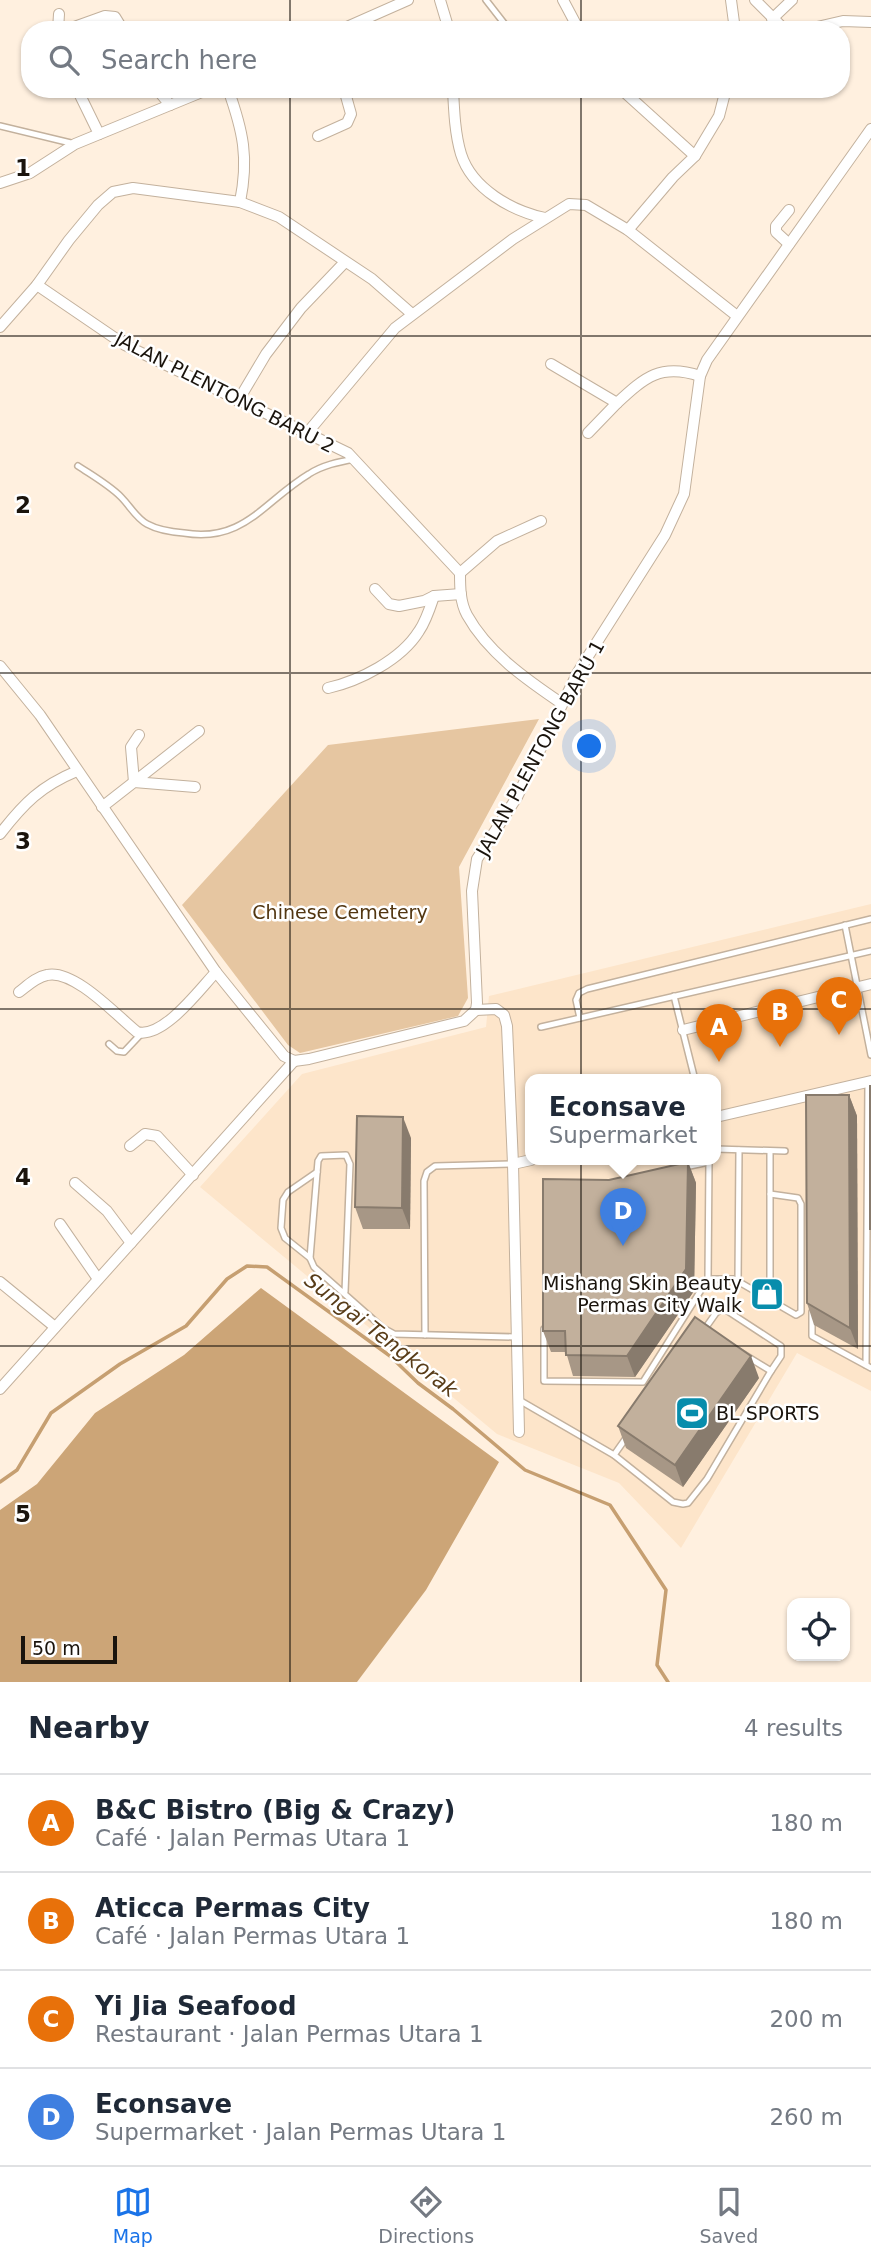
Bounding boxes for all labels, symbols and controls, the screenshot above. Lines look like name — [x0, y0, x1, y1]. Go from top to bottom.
search box — [21, 21, 850, 98]
icon: search — [45, 41, 83, 79]
text: Search here — [101, 45, 257, 75]
text: 1 — [15, 155, 31, 181]
street label: JALAN PLENTONG BARU 2 — [111, 326, 339, 457]
text: 2 — [15, 492, 31, 518]
street label: JALAN PLENTONG BARU 1 — [471, 636, 609, 861]
your location — [572, 729, 606, 763]
text: 3 — [15, 828, 31, 854]
park label: Chinese Cemetery — [252, 901, 428, 923]
pin: C — [816, 977, 862, 1035]
pin: B — [757, 989, 803, 1047]
pin: A — [696, 1004, 742, 1062]
popup — [525, 1074, 721, 1165]
text: Econsave — [549, 1092, 686, 1122]
text: Supermarket — [549, 1122, 697, 1148]
text: 4 — [15, 1164, 31, 1190]
pin: D — [600, 1188, 646, 1246]
water label: Sungai Tengkorak — [300, 1268, 463, 1403]
place label: Mishang Skin Beauty Permas City Walk — [543, 1272, 742, 1316]
shop icon: Mishang Skin Beauty Permas City Walk — [748, 1275, 786, 1313]
sports icon: BL SPORTS — [673, 1394, 711, 1432]
place label: BL SPORTS — [716, 1402, 820, 1424]
text: 5 — [15, 1501, 31, 1527]
map controls — [787, 1598, 850, 1661]
button: locate — [787, 1598, 850, 1661]
scale bar — [21, 1633, 117, 1665]
text: 50 m — [32, 1637, 81, 1659]
text: Nearby — [28, 1710, 150, 1745]
text: 4 results — [744, 1715, 843, 1741]
text: B&C Bistro (Big & Crazy) — [95, 1795, 455, 1825]
text: A — [42, 1810, 60, 1836]
text: 180 m — [769, 1810, 843, 1836]
text: Café · Jalan Permas Utara 1 — [95, 1825, 410, 1851]
text: Aticca Permas City — [95, 1893, 370, 1923]
text: B — [42, 1908, 60, 1934]
text: 180 m — [769, 1908, 843, 1934]
text: Café · Jalan Permas Utara 1 — [95, 1923, 410, 1949]
text: Yi Jia Seafood — [95, 1991, 297, 2021]
text: C — [43, 2006, 59, 2032]
text: 200 m — [769, 2006, 843, 2032]
text: Restaurant · Jalan Permas Utara 1 — [95, 2021, 484, 2047]
text: Econsave — [95, 2089, 232, 2119]
text: D — [41, 2104, 61, 2130]
text: 260 m — [769, 2104, 843, 2130]
text: Supermarket · Jalan Permas Utara 1 — [95, 2119, 506, 2145]
tab: Map — [113, 2183, 153, 2247]
tab: Directions — [378, 2183, 474, 2247]
tab: Saved — [700, 2183, 758, 2247]

